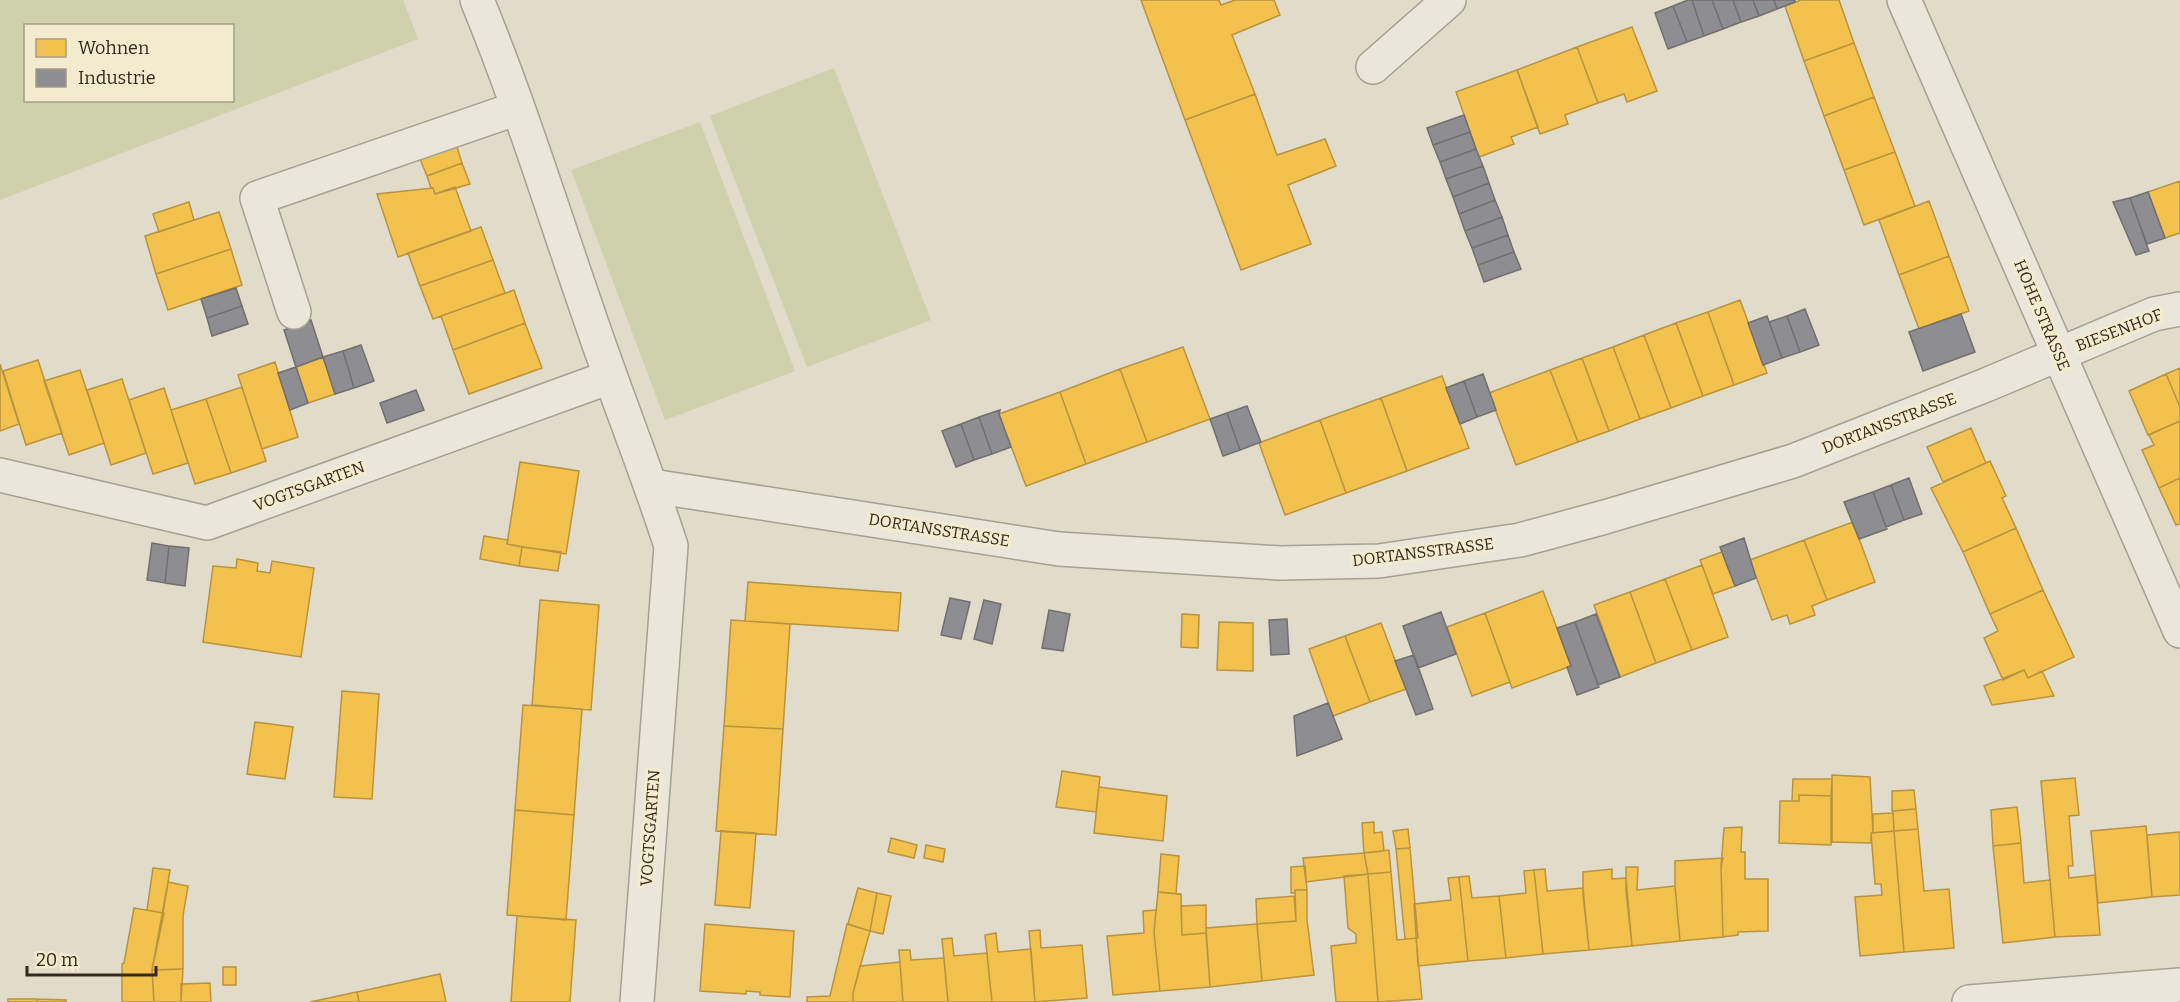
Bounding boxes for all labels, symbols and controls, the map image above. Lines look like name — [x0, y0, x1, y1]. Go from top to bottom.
legend — [24, 24, 234, 102]
text: Wohnen — [78, 37, 150, 59]
text: Industrie — [78, 67, 156, 89]
street label: HOHE STRASSE — [2010, 257, 2074, 373]
street label: BIESENHOF — [2073, 305, 2165, 355]
street label: DORTANSSTRASSE — [1819, 389, 1959, 457]
street label: VOGTSGARTEN — [251, 457, 367, 515]
street label: DORTANSSTRASSE — [867, 509, 1011, 551]
street label: DORTANSSTRASSE — [1351, 534, 1495, 570]
street label: VOGTSGARTEN — [636, 769, 664, 887]
scale bar — [27, 939, 156, 977]
text: 20 m — [36, 949, 78, 971]

